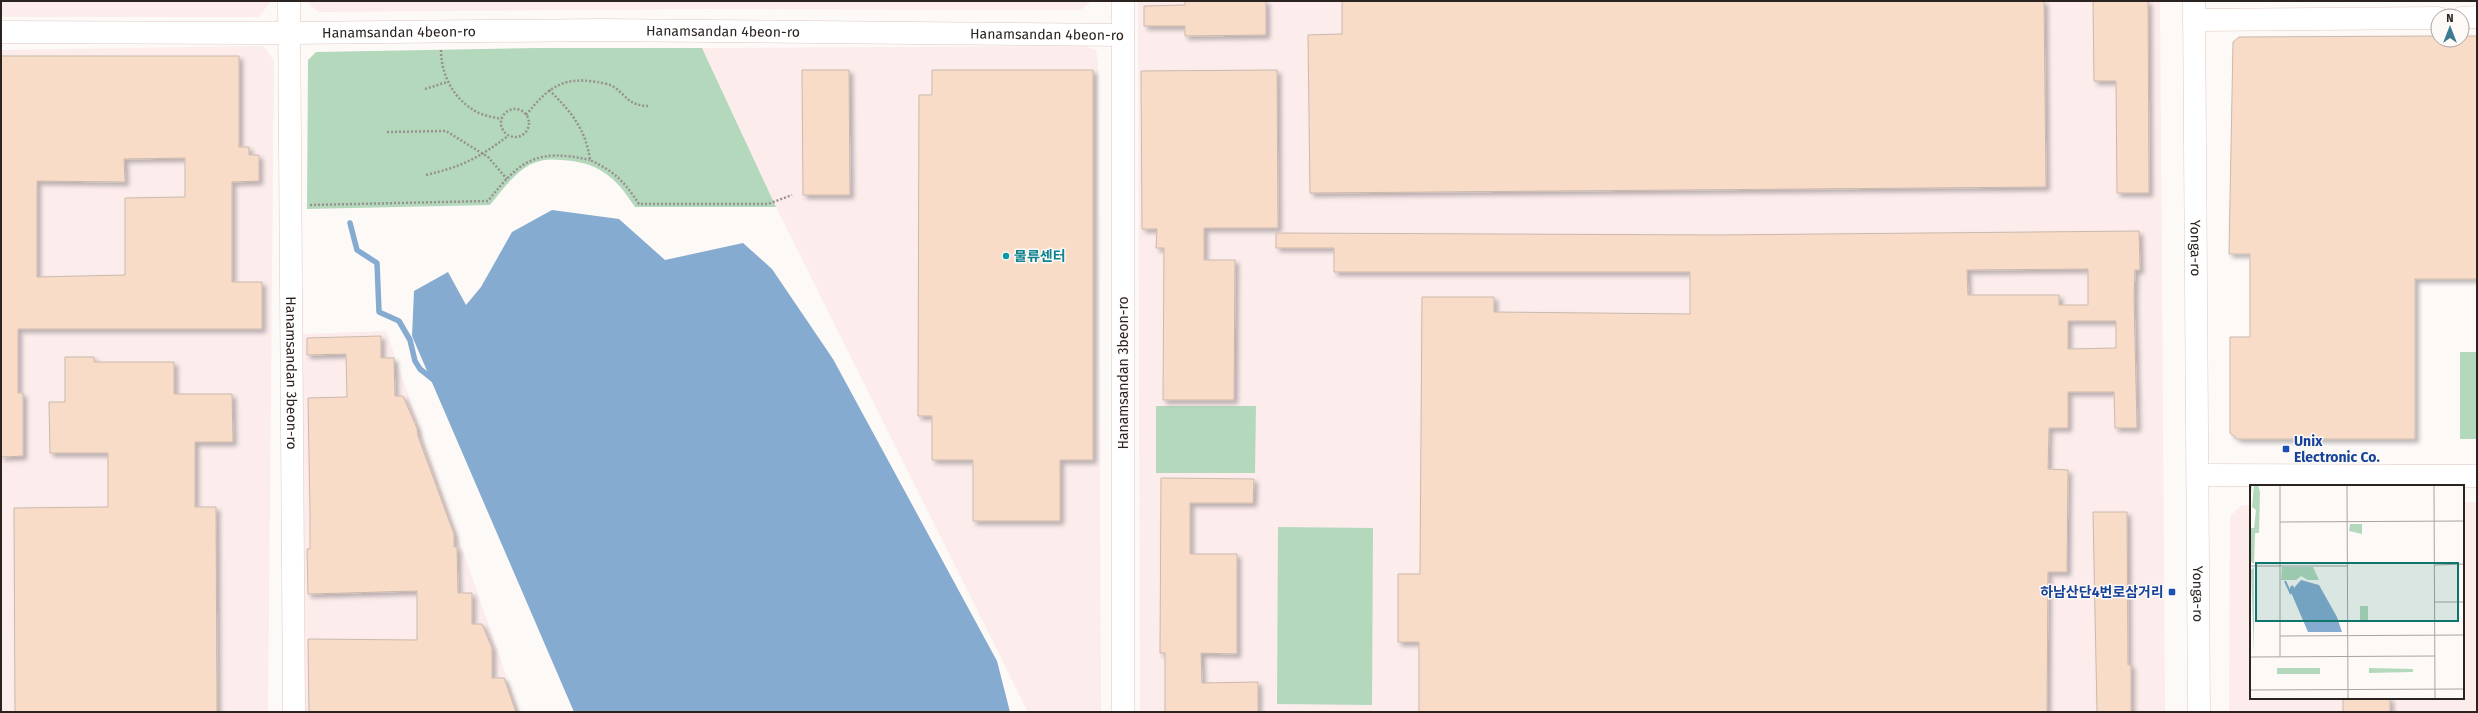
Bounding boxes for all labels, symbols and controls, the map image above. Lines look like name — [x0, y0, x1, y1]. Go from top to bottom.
north arrow — [2430, 8, 2470, 48]
text: N — [2446, 12, 2454, 25]
street label: Hanamsandan 4beon-ro — [646, 22, 800, 40]
street label: Hanamsandan 4beon-ro — [322, 23, 476, 41]
street label: Hanamsandan 4beon-ro — [970, 25, 1124, 44]
street label: Yonga-ro — [2187, 220, 2204, 276]
place label: 물류센터 — [1014, 248, 1066, 265]
marker: 물류센터 — [1001, 251, 1011, 261]
street label: Hanamsandan 3beon-ro — [283, 296, 301, 450]
street label: Hanamsandan 3beon-ro — [1115, 296, 1132, 450]
place label: Unix Electronic Co. — [2294, 433, 2380, 466]
marker: Unix Electronic Co. — [2281, 444, 2291, 454]
inset map — [2250, 485, 2464, 699]
street label: Yonga-ro — [2189, 566, 2207, 622]
place label: 하남산단4번로삼거리 — [2040, 584, 2164, 601]
marker: 하남산단4번로삼거리 — [2167, 587, 2177, 597]

